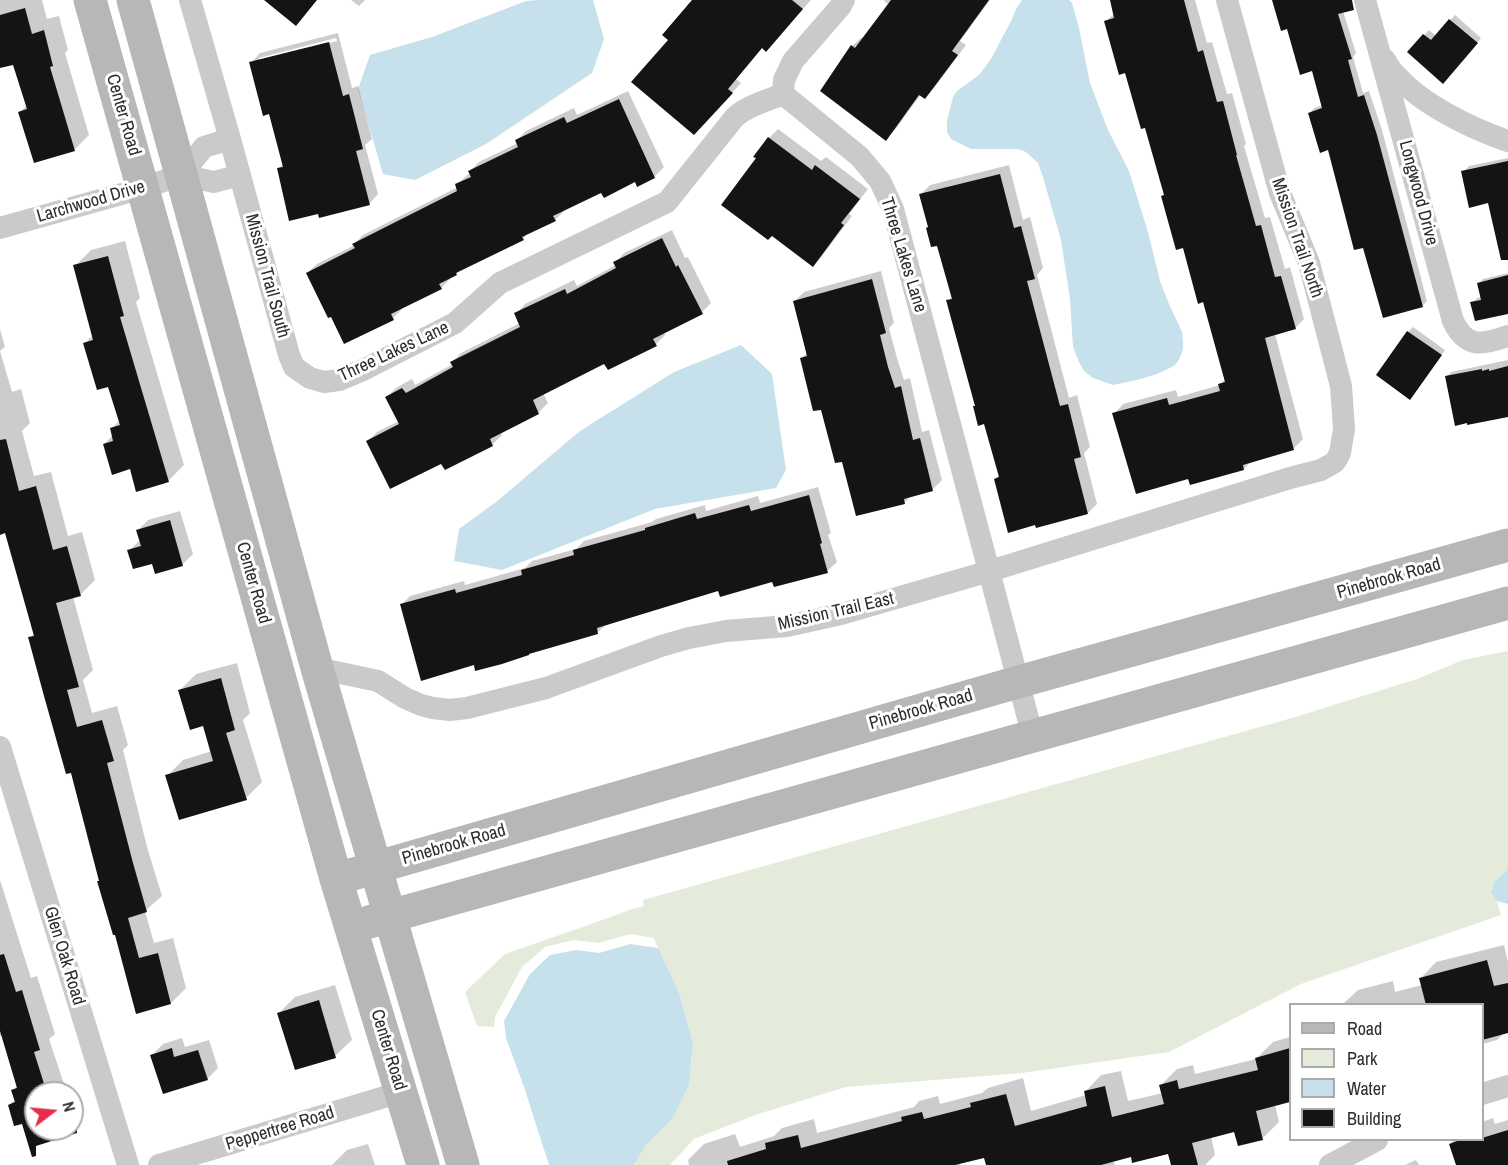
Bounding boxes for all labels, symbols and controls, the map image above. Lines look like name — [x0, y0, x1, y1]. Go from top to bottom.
street label: Center Road — [101, 72, 145, 158]
street label: Longwood Drive — [1394, 138, 1442, 248]
street label: Mission Trail North — [1266, 175, 1328, 301]
street label: Larchwood Drive — [34, 176, 148, 228]
street label: Three Lakes Lane — [875, 195, 931, 315]
street label: Mission Trail South — [240, 212, 294, 340]
street label: Three Lakes Lane — [336, 317, 452, 387]
street label: Center Road — [231, 540, 275, 626]
street label: Pinebrook Road — [1335, 554, 1443, 604]
street label: Mission Trail East — [776, 588, 896, 636]
street label: Pinebrook Road — [867, 685, 975, 735]
street label: Pinebrook Road — [400, 820, 508, 870]
street label: Glen Oak Road — [39, 904, 89, 1008]
legend — [1289, 1003, 1484, 1141]
street label: Center Road — [365, 1007, 411, 1093]
text: Road — [1347, 1016, 1382, 1041]
text: Park — [1347, 1046, 1377, 1071]
text: Water — [1347, 1076, 1386, 1101]
north arrow — [24, 1081, 84, 1141]
text: N — [57, 1099, 81, 1114]
street label: Peppertree Road — [223, 1102, 337, 1156]
text: Building — [1347, 1106, 1401, 1131]

